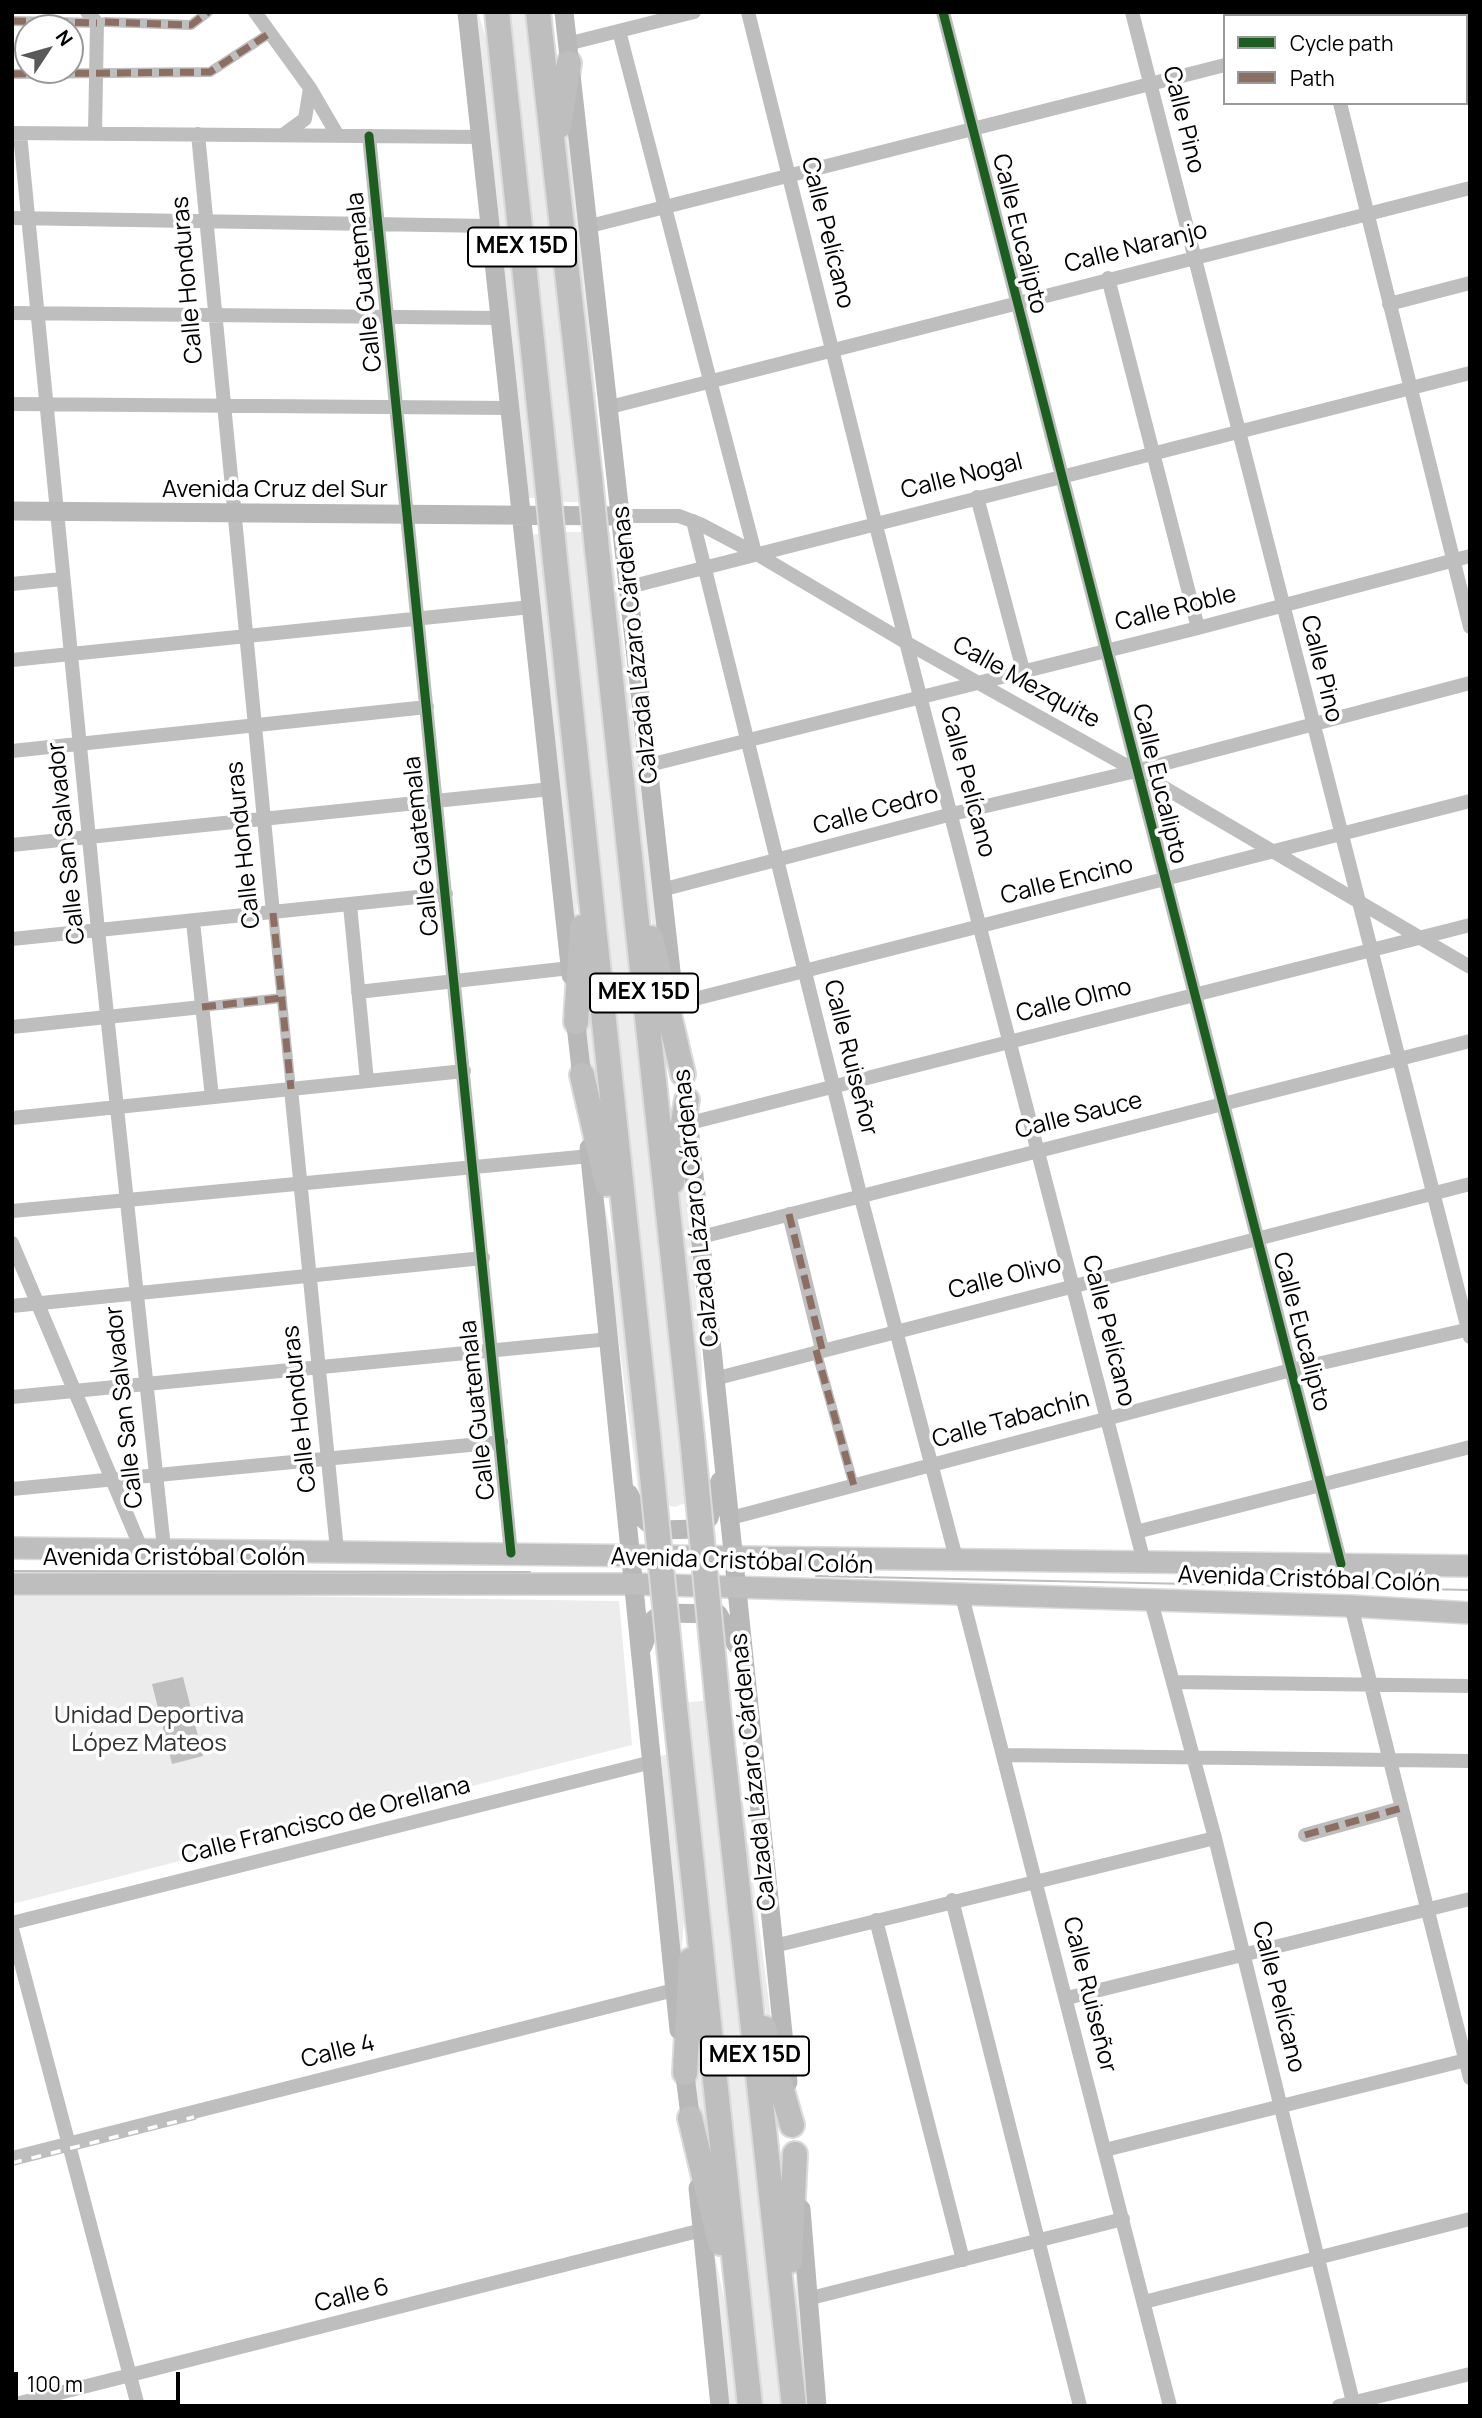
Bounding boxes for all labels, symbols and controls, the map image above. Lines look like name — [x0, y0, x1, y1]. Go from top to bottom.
north arrow — [14, 14, 84, 84]
legend — [1223, 14, 1468, 105]
text: N — [50, 25, 79, 51]
text: Cycle path — [1290, 29, 1393, 57]
street label: Calle Pino — [1156, 64, 1210, 176]
text: Path — [1290, 64, 1335, 92]
street label: Calle Eucalipto — [985, 151, 1053, 317]
street label: Calle Pelícano — [794, 154, 860, 312]
street label: Calle Guatemala — [341, 191, 389, 373]
street label: Calle Honduras — [166, 195, 210, 365]
street label: Calle Naranjo — [1062, 216, 1210, 280]
road number: MEX 15D — [468, 228, 576, 266]
street label: Calle Nogal — [898, 448, 1026, 506]
street label: Avenida Cruz del Sur — [162, 476, 388, 504]
street label: Calzada Lázaro Cárdenas — [607, 505, 665, 785]
street label: Calle Roble — [1112, 580, 1240, 638]
street label: Calle Pino — [1294, 613, 1348, 725]
street label: Calle Mezquite — [947, 631, 1105, 735]
street label: Calle Eucalipto — [1125, 701, 1193, 867]
street label: Calle Pelícano — [933, 703, 1001, 861]
street label: Calle San Salvador — [42, 740, 92, 946]
street label: Calle Guatemala — [398, 755, 446, 937]
street label: Calle Honduras — [221, 760, 267, 930]
street label: Calle Cedro — [810, 780, 942, 842]
street label: Calle Encino — [998, 851, 1136, 911]
street label: Calle Olmo — [1013, 973, 1135, 1029]
road number: MEX 15D — [590, 974, 698, 1012]
street label: Calle Ruiseñor — [817, 977, 883, 1139]
street label: Calzada Lázaro Cárdenas — [668, 1068, 726, 1348]
street label: Calle Sauce — [1013, 1086, 1145, 1146]
street label: Calle Eucalipto — [1266, 1249, 1336, 1415]
street label: Calle Olivo — [946, 1250, 1064, 1306]
street label: Calle Pelícano — [1075, 1252, 1141, 1410]
street label: Calle San Salvador — [100, 1304, 150, 1510]
street label: Calle Guatemala — [454, 1319, 502, 1501]
street label: Calle Honduras — [277, 1324, 323, 1494]
street label: Calle Tabachín — [929, 1385, 1093, 1455]
street label: Avenida Cristóbal Colón — [610, 1543, 874, 1581]
street label: Avenida Cristóbal Colón — [43, 1544, 305, 1572]
street label: Avenida Cristóbal Colón — [1177, 1561, 1441, 1599]
street label: Calzada Lázaro Cárdenas — [725, 1632, 783, 1912]
park label: Unidad Deportiva López Mateos — [54, 1702, 244, 1758]
street label: Calle Francisco de Orellana — [179, 1771, 473, 1871]
street label: Calle Ruiseñor — [1056, 1914, 1122, 2076]
street label: Calle Pelícano — [1245, 1918, 1311, 2076]
street label: Calle 4 — [298, 2029, 378, 2075]
road number: MEX 15D — [701, 2036, 809, 2076]
street label: Calle 6 — [312, 2273, 392, 2319]
scale bar — [18, 2358, 184, 2402]
text: 100 m — [27, 2370, 83, 2398]

